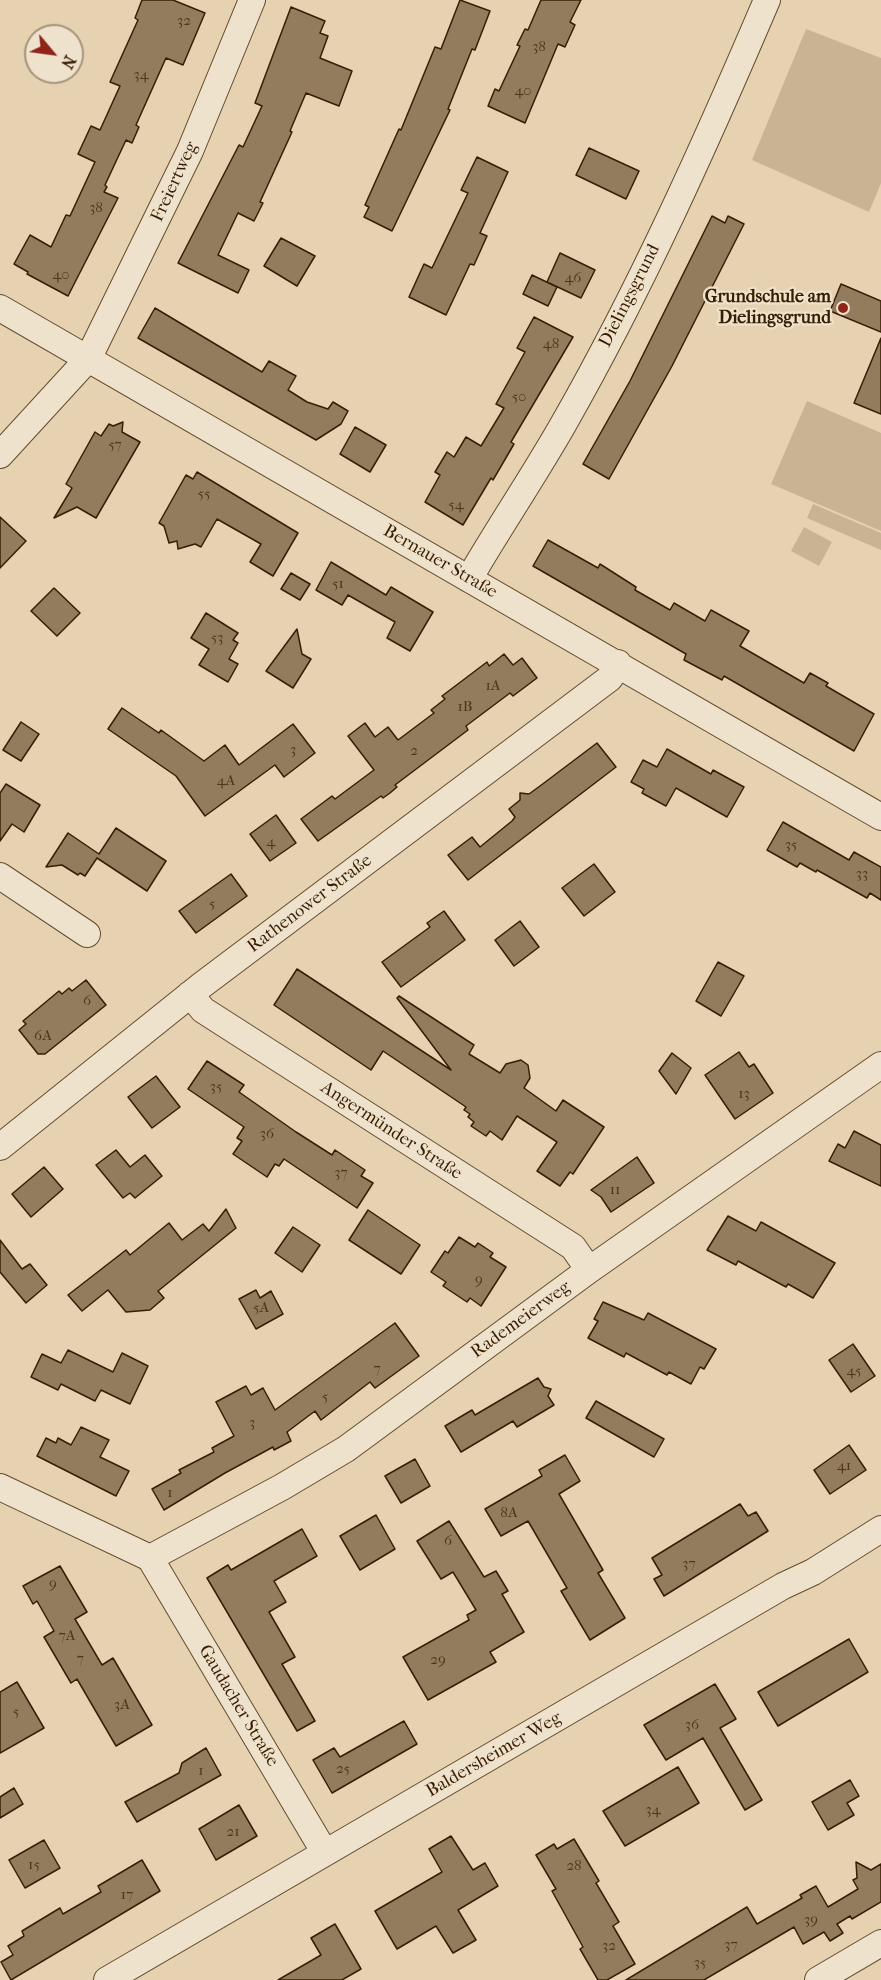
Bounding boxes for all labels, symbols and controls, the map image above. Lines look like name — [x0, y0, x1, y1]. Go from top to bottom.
house number: 32 — [177, 12, 191, 30]
north arrow — [24, 24, 84, 84]
house number: 38 — [532, 38, 546, 56]
text: N — [57, 52, 80, 72]
house number: 34 — [133, 66, 149, 84]
house number: 40 — [514, 82, 532, 100]
street label: Freiertweg — [147, 138, 203, 226]
house number: 38 — [89, 199, 103, 217]
street label: Dielingsgrund — [595, 241, 665, 351]
house number: 40 — [52, 266, 70, 284]
house number: 46 — [565, 269, 581, 287]
place label: Grundschule am Dielingsgrund — [705, 287, 831, 330]
marker: Grundschule am Dielingsgrund — [836, 301, 850, 315]
house number: 48 — [543, 335, 559, 353]
house number: 50 — [512, 388, 526, 406]
house number: 57 — [108, 436, 122, 454]
house number: 55 — [198, 485, 210, 503]
house number: 54 — [448, 496, 464, 514]
street label: Bernauer Straße — [379, 521, 501, 603]
house number: 51 — [332, 575, 344, 593]
house number: 53 — [211, 629, 223, 647]
house number: 1A — [485, 677, 501, 695]
house number: 1B — [457, 698, 473, 716]
house number: 3 — [290, 741, 296, 759]
house number: 2 — [410, 742, 418, 760]
house number: 4A — [217, 772, 235, 790]
house number: 4 — [267, 833, 275, 851]
house number: 35 — [785, 836, 797, 854]
street label: Rathenower Straße — [244, 850, 376, 958]
house number: 33 — [856, 865, 868, 883]
house number: 5 — [209, 895, 215, 913]
house number: 6 — [83, 992, 91, 1010]
house number: 6A — [34, 1027, 52, 1045]
street label: Angermünder Straße — [316, 1077, 466, 1185]
house number: 35 — [210, 1078, 222, 1096]
house number: 13 — [738, 1085, 750, 1103]
house number: 36 — [260, 1125, 274, 1143]
house number: 37 — [334, 1164, 348, 1182]
house number: 11 — [610, 1181, 620, 1199]
house number: 9 — [475, 1271, 483, 1289]
street label: Rademeierweg — [467, 1277, 575, 1363]
house number: 5A — [253, 1299, 269, 1317]
house number: 7 — [373, 1360, 381, 1378]
house number: 45 — [847, 1362, 861, 1380]
house number: 5 — [322, 1388, 328, 1406]
house number: 3 — [249, 1414, 255, 1432]
house number: 41 — [837, 1457, 851, 1475]
house number: 1 — [167, 1484, 173, 1502]
house number: 8A — [500, 1504, 518, 1522]
house number: 6 — [444, 1532, 452, 1550]
house number: 37 — [682, 1555, 696, 1573]
house number: 9 — [49, 1575, 57, 1593]
house number: 7A — [59, 1627, 75, 1645]
street label: Gaudacher Straße — [193, 1641, 283, 1771]
house number: 7 — [76, 1650, 84, 1668]
house number: 29 — [430, 1651, 446, 1669]
house number: 3A — [114, 1696, 130, 1714]
house number: 5 — [13, 1703, 19, 1721]
street label: Baldersheimer Weg — [423, 1708, 565, 1802]
house number: 36 — [685, 1716, 699, 1734]
house number: 25 — [336, 1760, 350, 1778]
house number: 1 — [198, 1762, 204, 1780]
house number: 34 — [645, 1801, 661, 1819]
house number: 21 — [226, 1823, 240, 1841]
house number: 15 — [28, 1856, 40, 1874]
house number: 28 — [566, 1857, 582, 1875]
house number: 17 — [121, 1886, 133, 1904]
house number: 39 — [804, 1911, 818, 1929]
house number: 37 — [724, 1936, 738, 1954]
house number: 32 — [602, 1937, 616, 1955]
house number: 35 — [694, 1954, 706, 1972]

